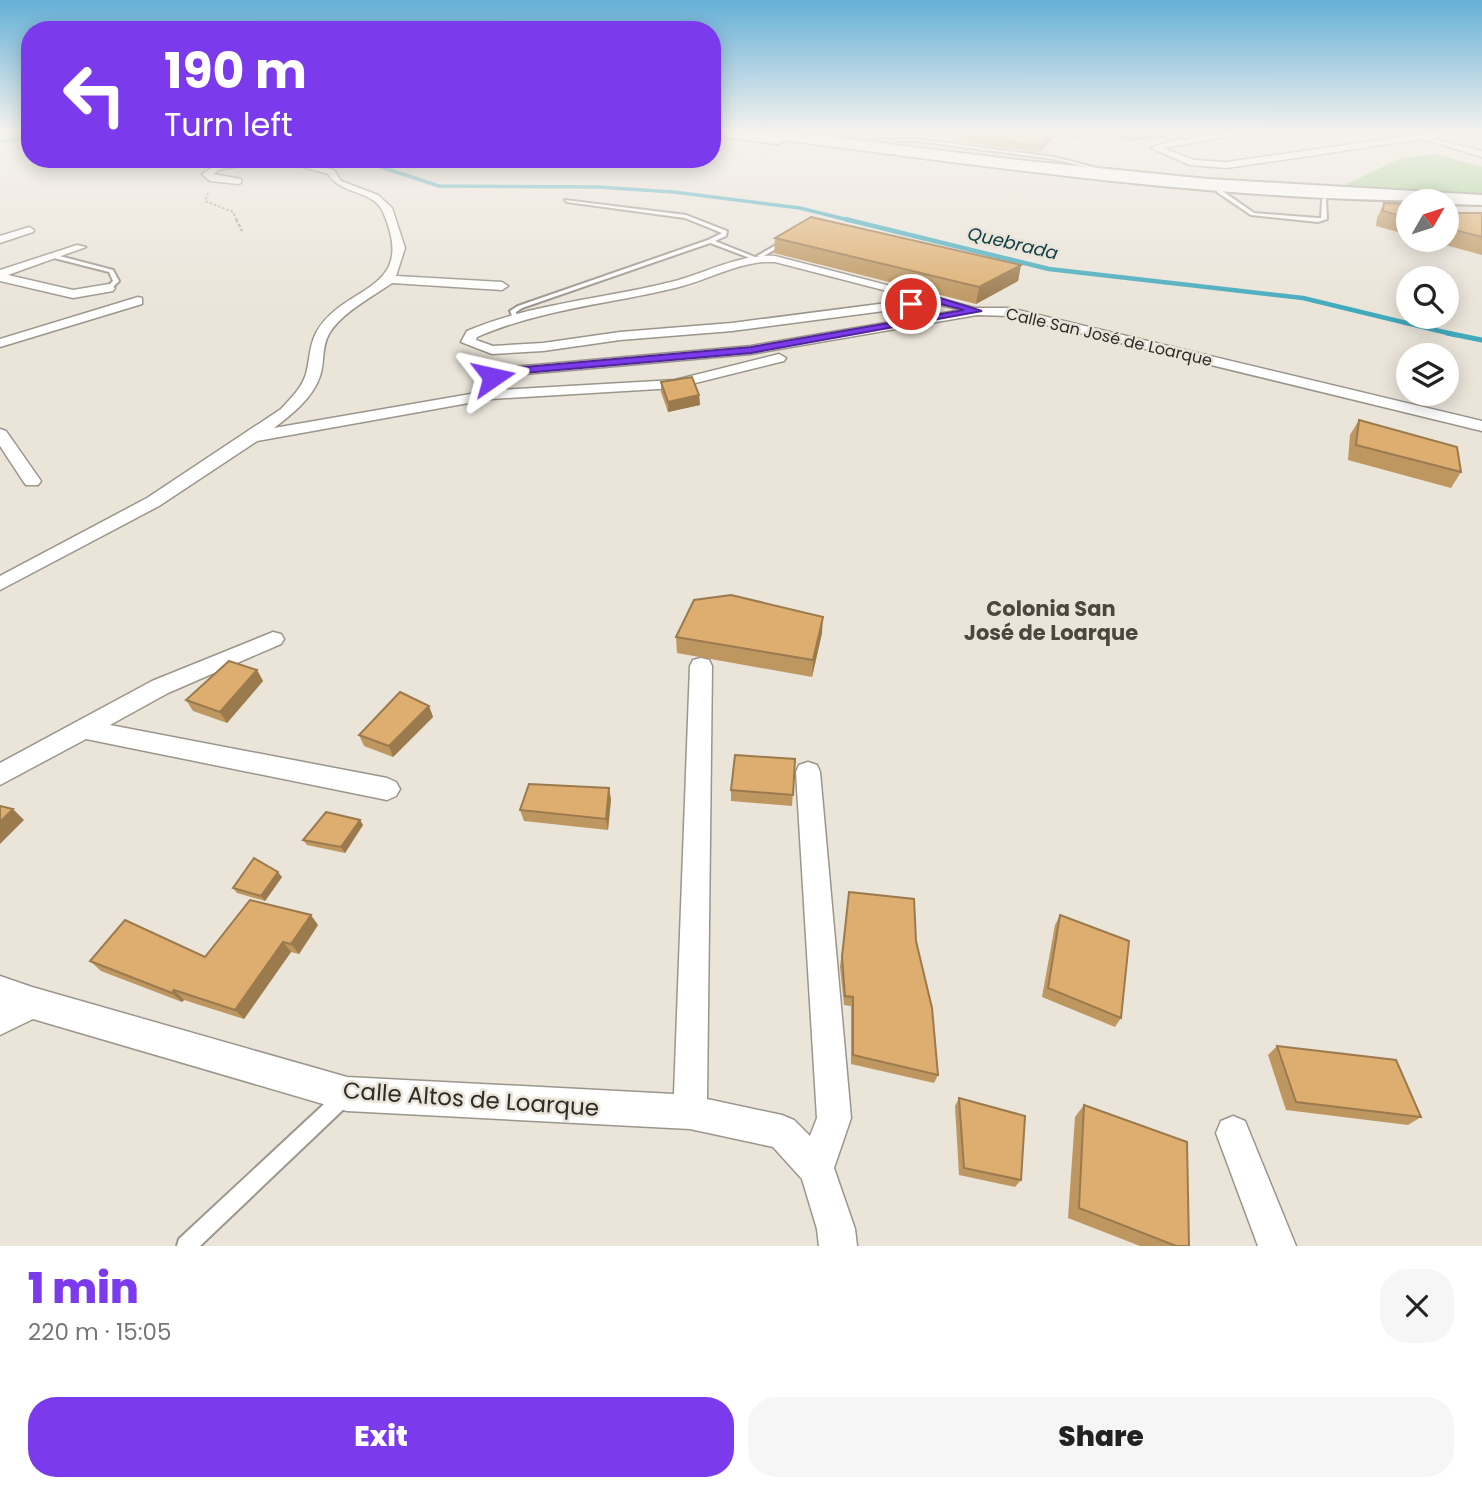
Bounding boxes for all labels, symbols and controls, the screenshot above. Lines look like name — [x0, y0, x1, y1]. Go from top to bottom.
text: 190 m — [164, 37, 307, 105]
icon: left — [49, 49, 140, 140]
text: Turn left — [164, 102, 293, 147]
north arrow — [1396, 189, 1460, 252]
map controls — [1396, 189, 1459, 406]
water label: Quebrada — [965, 220, 1061, 266]
button: search — [1396, 266, 1459, 329]
pin — [881, 274, 941, 334]
icon: arrive — [892, 285, 930, 323]
street label: Calle San José de Loarque — [1004, 302, 1215, 372]
position arrow — [456, 340, 530, 414]
button: layers — [1396, 343, 1459, 406]
district label: Colonia San José de Loarque — [964, 594, 1138, 647]
street label: Calle Altos de Loarque — [342, 1074, 600, 1124]
text: 1 min — [28, 1259, 139, 1318]
button: close — [1380, 1269, 1454, 1343]
text: 220 m · 15:05 — [28, 1316, 171, 1348]
button: Exit — [28, 1397, 734, 1477]
button: Share — [748, 1397, 1454, 1477]

